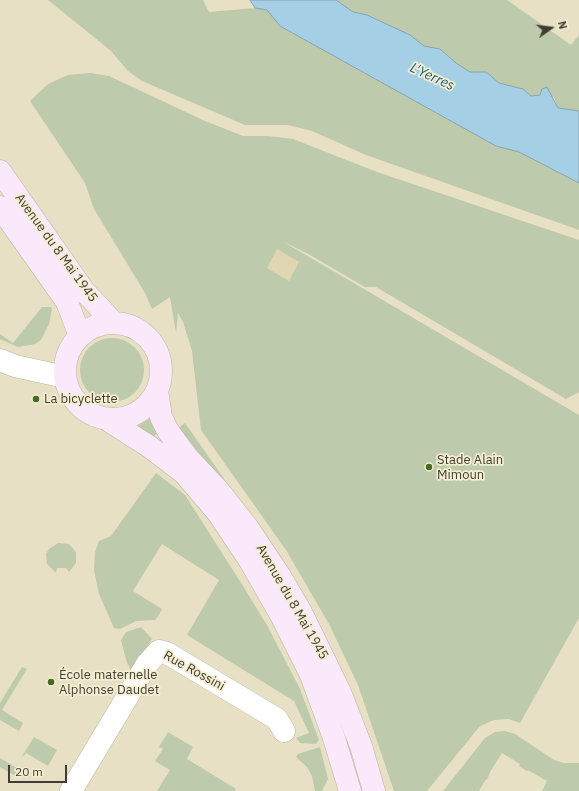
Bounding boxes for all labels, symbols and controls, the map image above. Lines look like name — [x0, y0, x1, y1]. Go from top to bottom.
north arrow — [531, 8, 571, 48]
text: N — [555, 20, 570, 31]
water label: L'Yerres — [407, 59, 457, 95]
street label: Avenue du 8 Mai 1945 — [11, 191, 101, 305]
place label: La bicyclette — [44, 391, 118, 407]
marker: La bicyclette — [31, 394, 41, 404]
place label: Stade Alain Mimoun — [437, 452, 503, 483]
marker: Stade Alain Mimoun — [424, 462, 434, 472]
street label: Avenue du 8 Mai 1945 — [253, 542, 331, 662]
street label: Rue Rossini — [161, 648, 227, 694]
place label: École maternelle Alphonse Daudet — [59, 667, 159, 698]
marker: École maternelle Alphonse Daudet — [46, 677, 56, 687]
scale bar — [10, 757, 69, 783]
text: 20 m — [15, 764, 43, 779]

